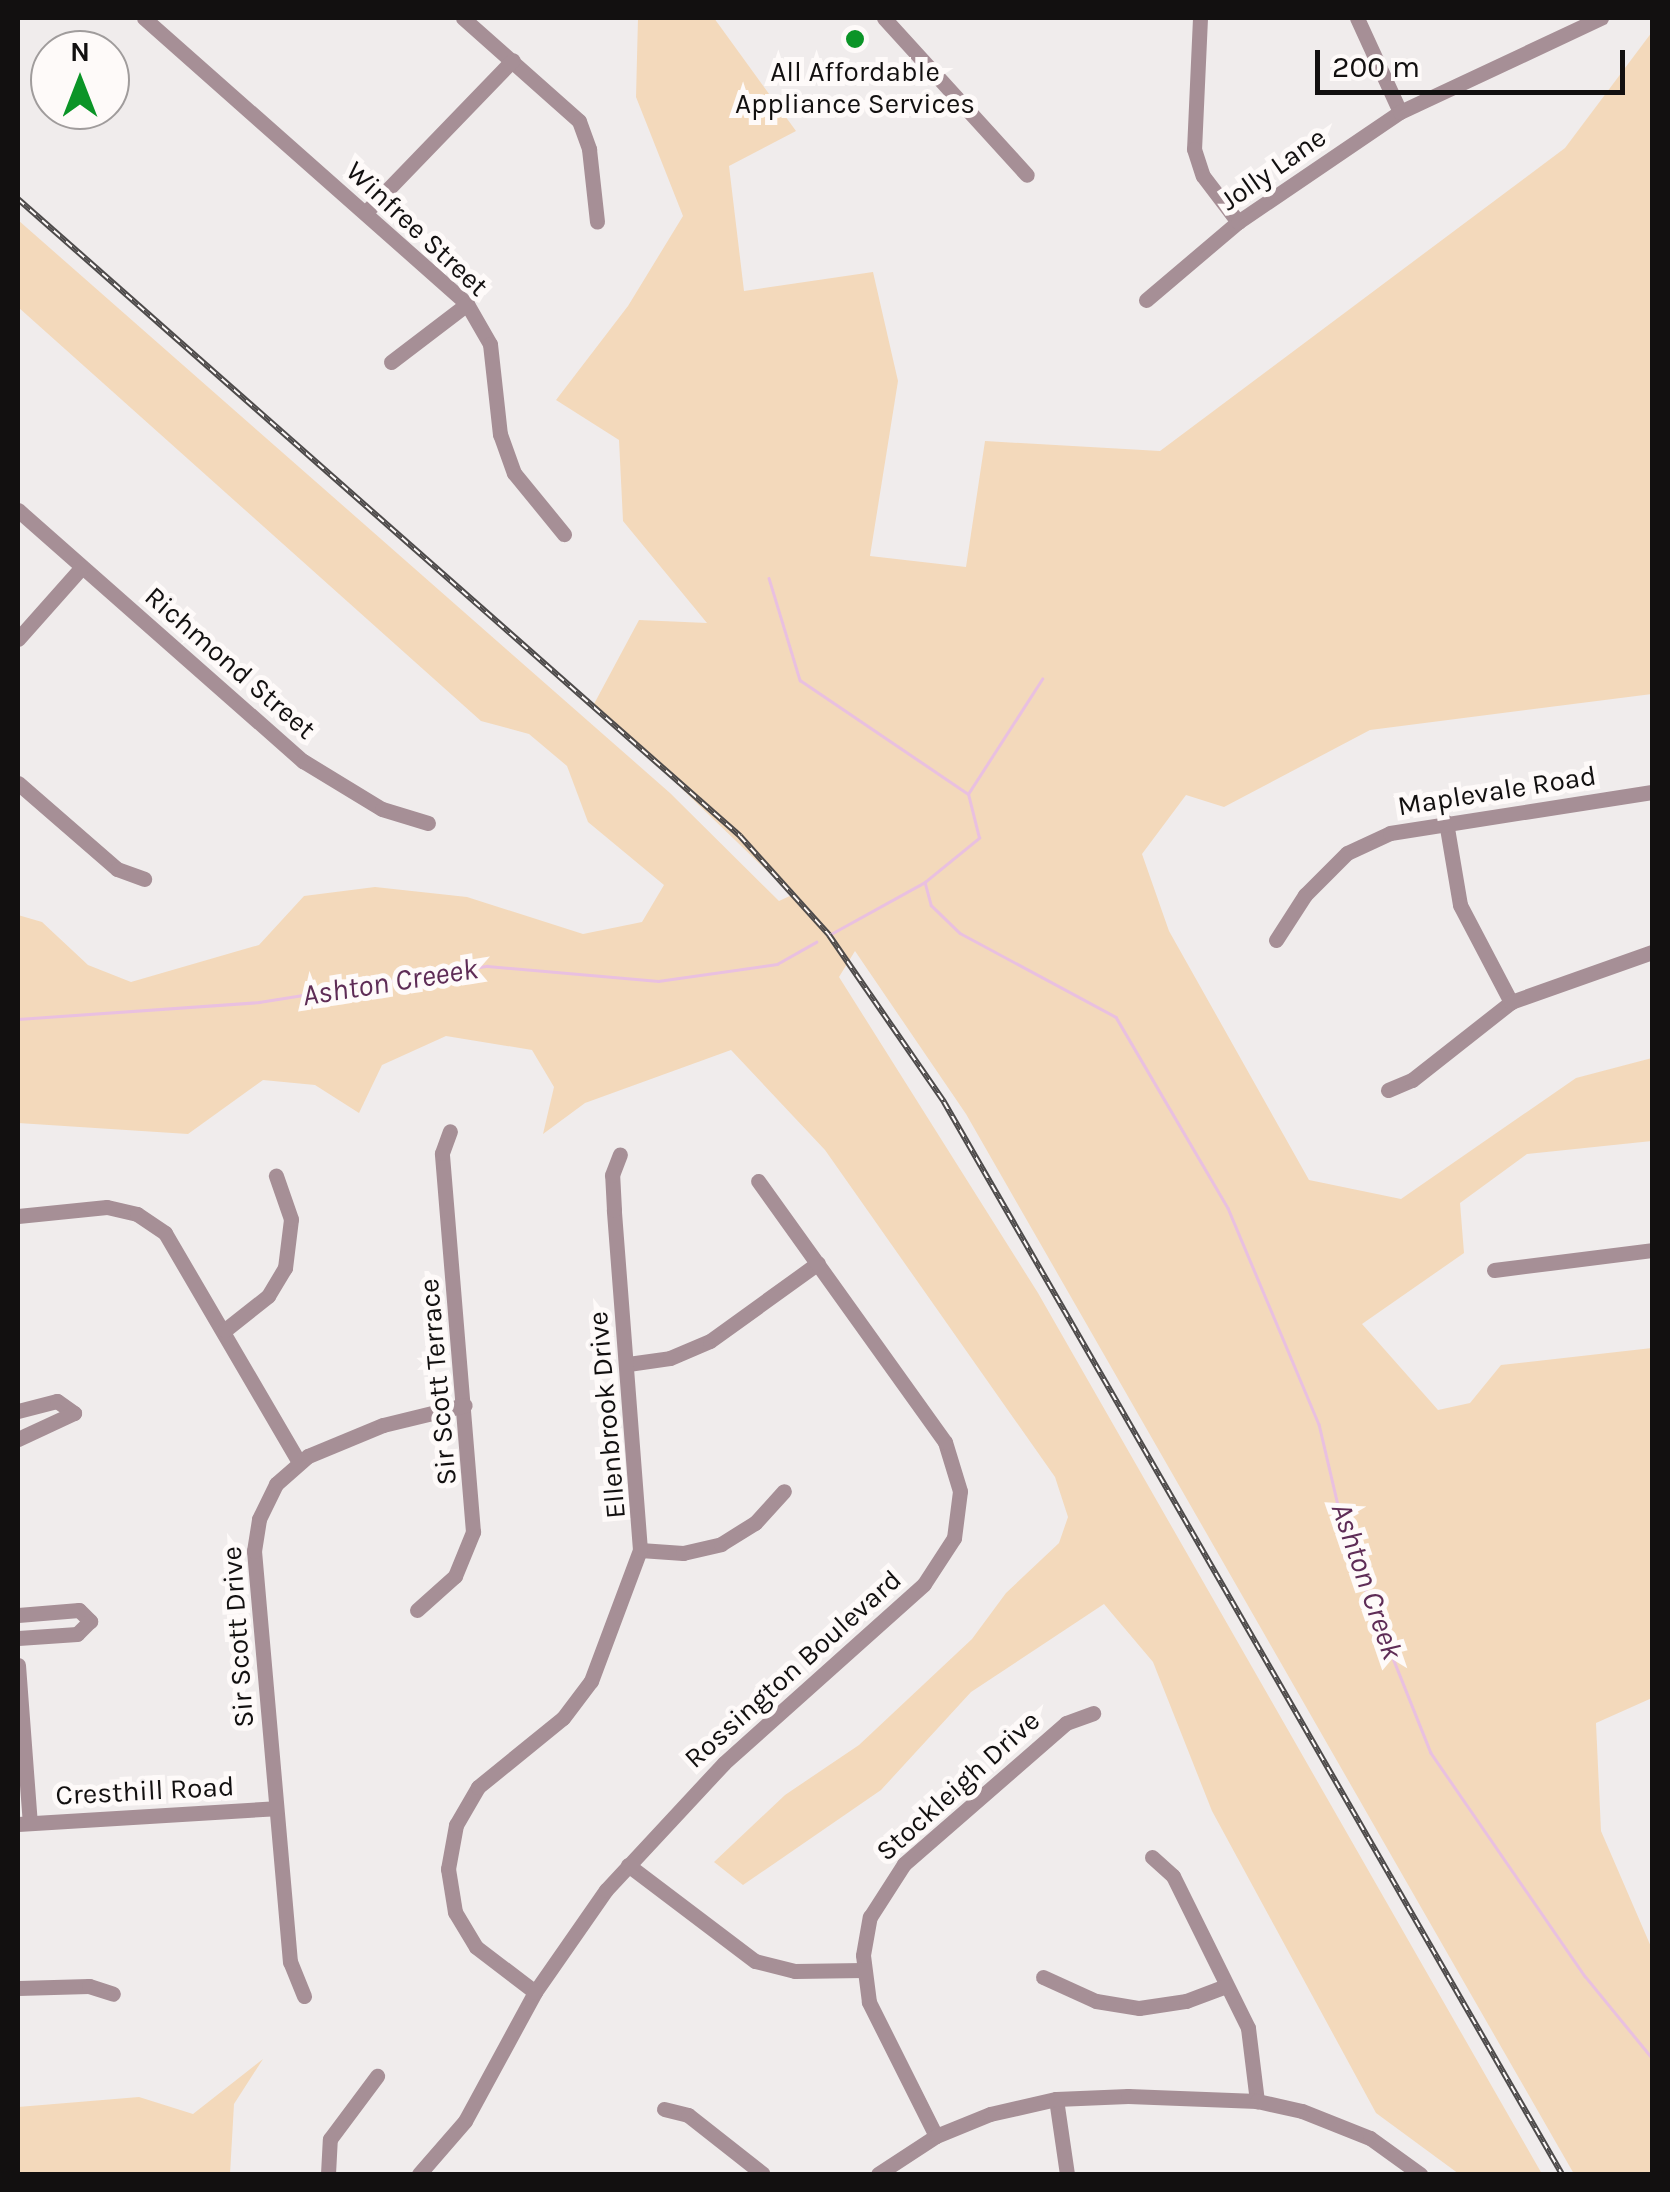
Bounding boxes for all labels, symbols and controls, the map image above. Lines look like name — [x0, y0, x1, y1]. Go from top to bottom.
marker: All Affordable Appliance Services — [844, 28, 866, 50]
north arrow — [30, 30, 130, 130]
scale bar — [1320, 30, 1630, 92]
text: N — [70, 35, 90, 68]
text: 200 m — [1332, 49, 1420, 85]
place label: All Affordable Appliance Services — [735, 55, 975, 121]
street label: Jolly Lane — [1214, 120, 1332, 218]
street label: Winfree Street — [339, 155, 495, 303]
street label: Richmond Street — [138, 580, 322, 746]
street label: Maplevale Road — [1395, 759, 1599, 823]
water label: Ashton Creeek — [300, 950, 480, 1014]
street label: Sir Scott Terrace — [412, 1277, 464, 1487]
street label: Ellenbrook Drive — [581, 1310, 633, 1520]
water label: Ashton Creek — [1323, 1498, 1411, 1664]
street label: Sir Scott Drive — [215, 1545, 261, 1729]
street label: Rossington Boulevard — [678, 1563, 908, 1775]
street label: Stockleigh Drive — [869, 1704, 1047, 1868]
street label: Cresthill Road — [55, 1770, 235, 1812]

